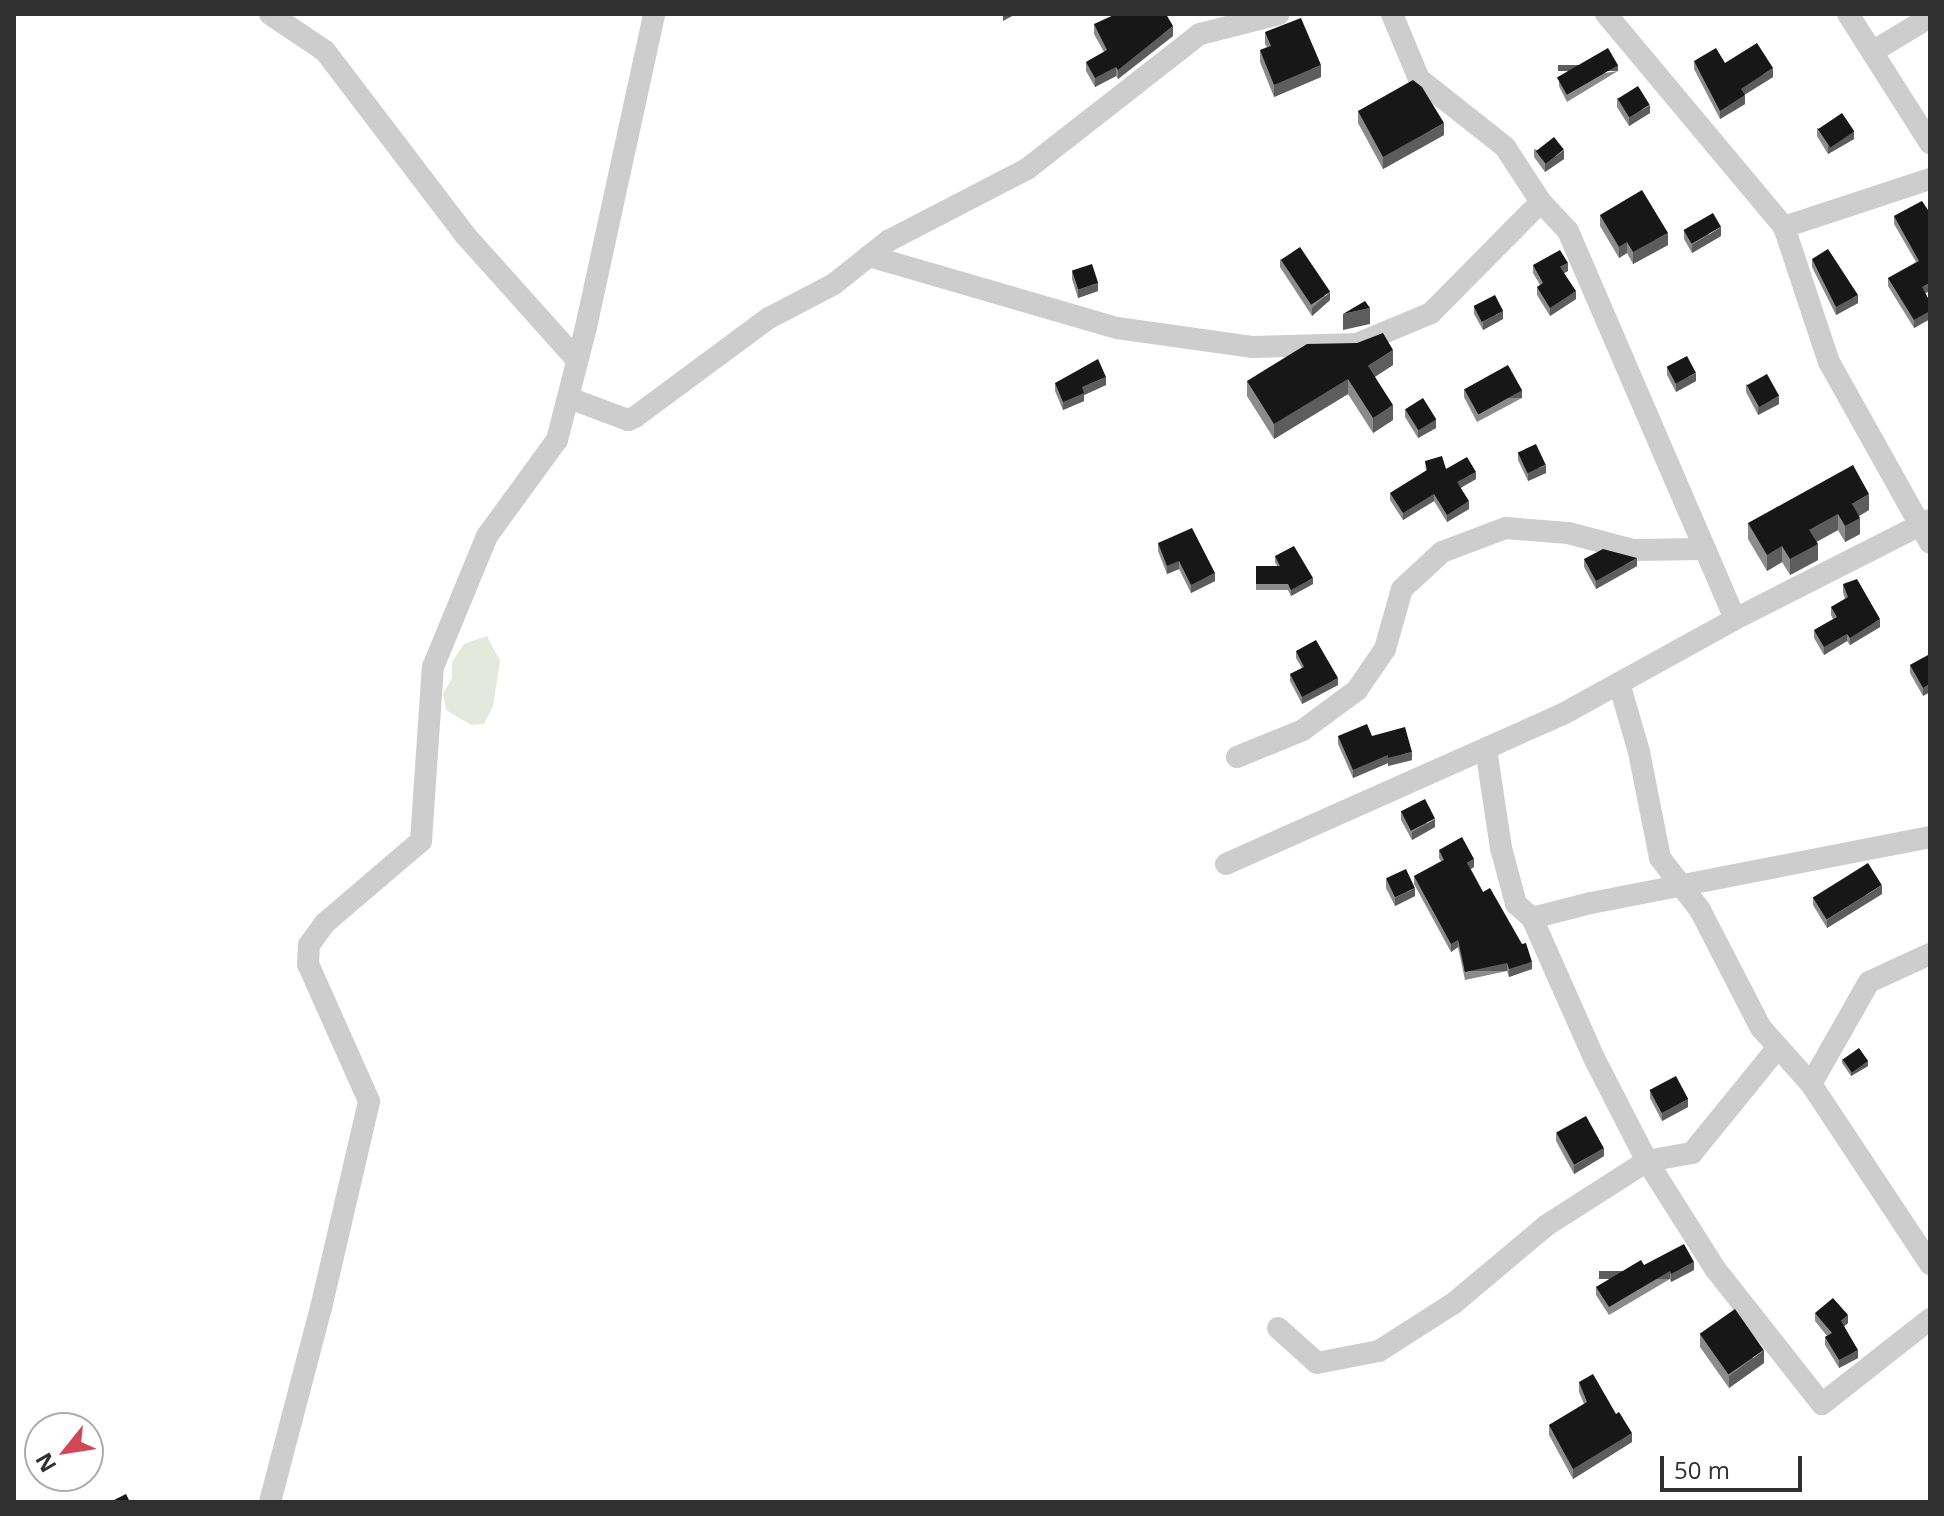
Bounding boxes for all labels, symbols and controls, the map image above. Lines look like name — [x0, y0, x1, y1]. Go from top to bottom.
north arrow — [24, 1412, 104, 1492]
scale bar — [1664, 1440, 1806, 1490]
text: N — [27, 1448, 62, 1478]
text: 50 m — [1674, 1453, 1730, 1486]

